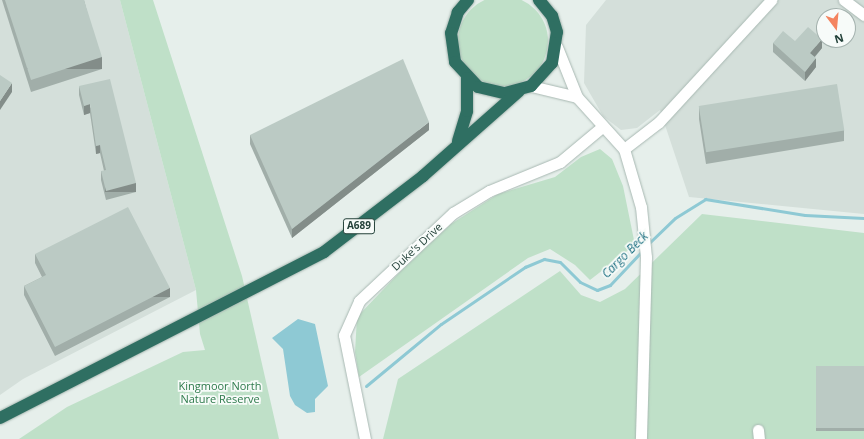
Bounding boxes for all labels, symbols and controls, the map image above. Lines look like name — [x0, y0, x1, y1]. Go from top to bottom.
north arrow — [816, 8, 856, 48]
text: N — [833, 31, 846, 47]
road number: A689 — [342, 218, 376, 234]
street label: Duke's Drive — [389, 220, 445, 274]
water label: Cargo Beck — [599, 229, 651, 281]
park label: Kingmoor North Nature Reserve — [178, 380, 262, 406]

